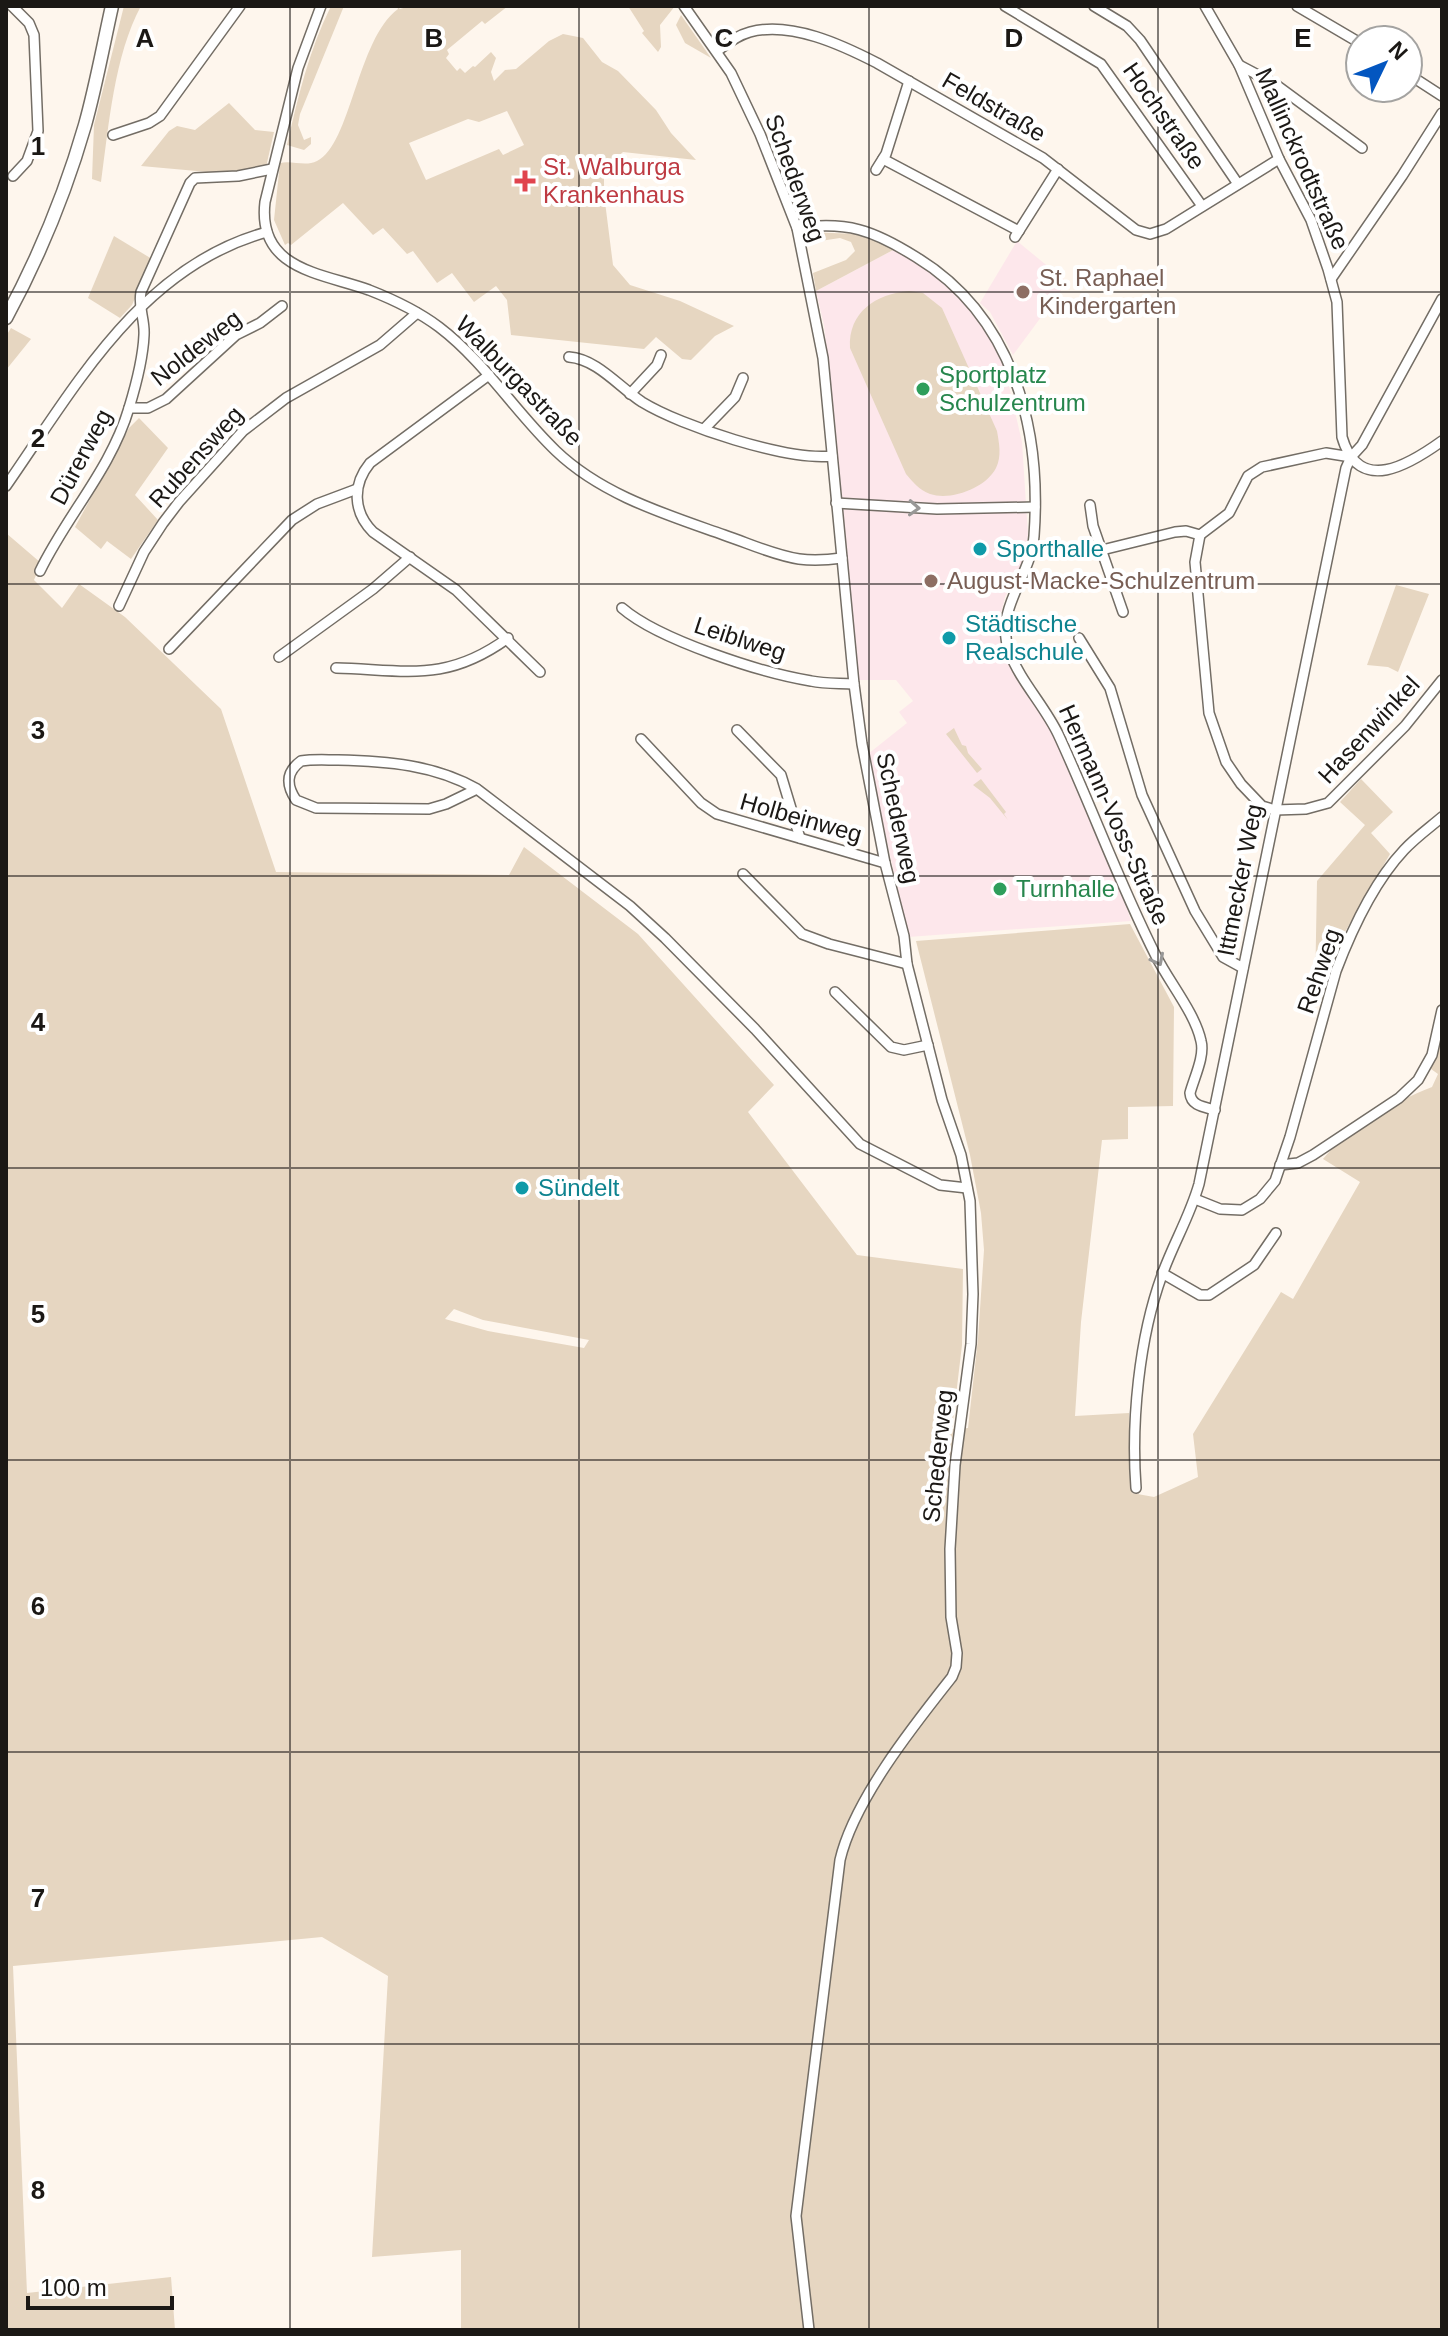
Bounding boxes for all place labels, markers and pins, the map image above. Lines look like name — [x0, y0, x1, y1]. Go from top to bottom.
place label: St. Walburga Krankenhaus — [543, 153, 684, 208]
marker: St. Walburga Krankenhaus — [514, 170, 536, 192]
place label: St. Raphael Kindergarten — [1039, 264, 1176, 319]
marker: St. Raphael Kindergarten — [1014, 283, 1032, 301]
place label: Sportplatz Schulzentrum — [939, 361, 1086, 416]
marker: Sportplatz Schulzentrum — [914, 380, 932, 398]
place label: Sporthalle — [996, 535, 1104, 562]
marker: Sporthalle — [971, 540, 989, 558]
place label: August-Macke-Schulzentrum — [947, 567, 1255, 594]
marker: August-Macke-Schulzentrum — [922, 572, 940, 590]
place label: Städtische Realschule — [965, 610, 1084, 665]
marker: Städtische Realschule — [940, 629, 958, 647]
place label: Turnhalle — [1016, 875, 1115, 902]
marker: Turnhalle — [991, 880, 1009, 898]
place label: Sündelt — [538, 1174, 620, 1201]
marker: Sündelt — [513, 1179, 531, 1197]

